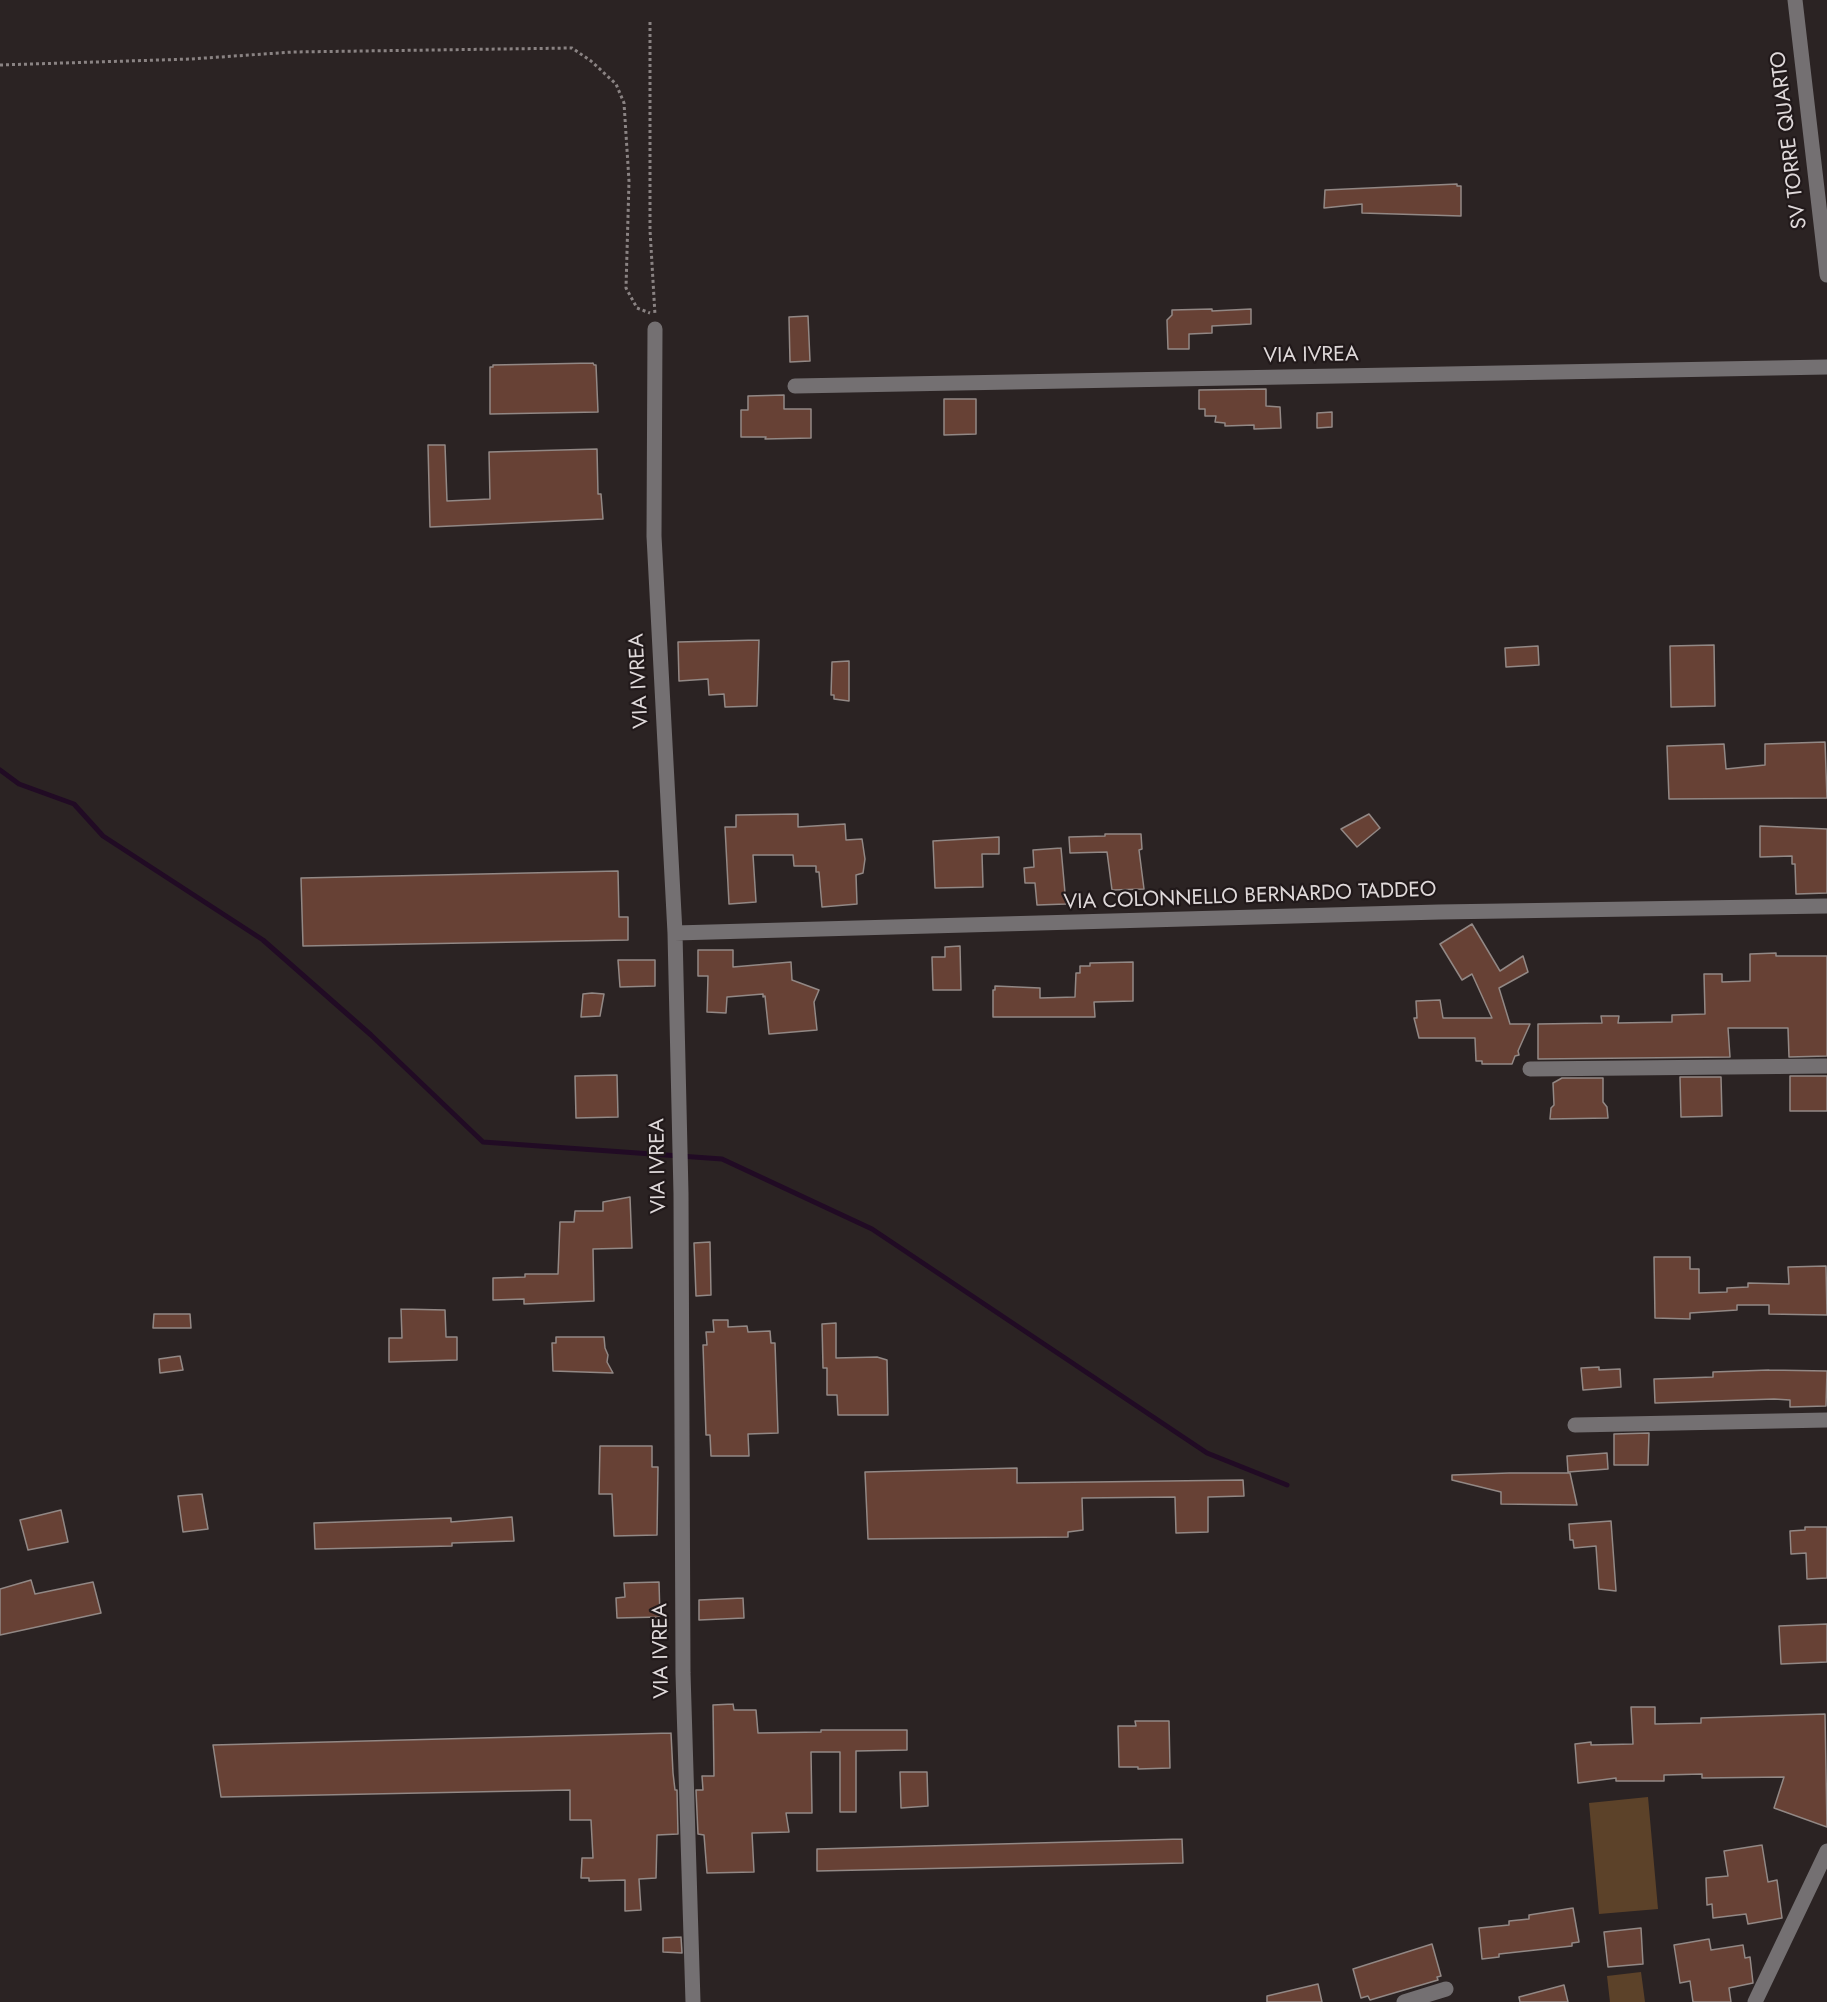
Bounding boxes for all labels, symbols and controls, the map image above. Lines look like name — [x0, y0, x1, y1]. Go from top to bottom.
street label: SV TORRE QUARTO — [1767, 50, 1813, 230]
street label: VIA IVREA — [1263, 343, 1359, 369]
street label: VIA IVREA — [625, 633, 655, 729]
street label: VIA COLONNELLO BERNARDO TADDEO — [1063, 878, 1437, 916]
street label: VIA IVREA — [646, 1118, 672, 1214]
street label: VIA IVREA — [649, 1603, 675, 1699]

